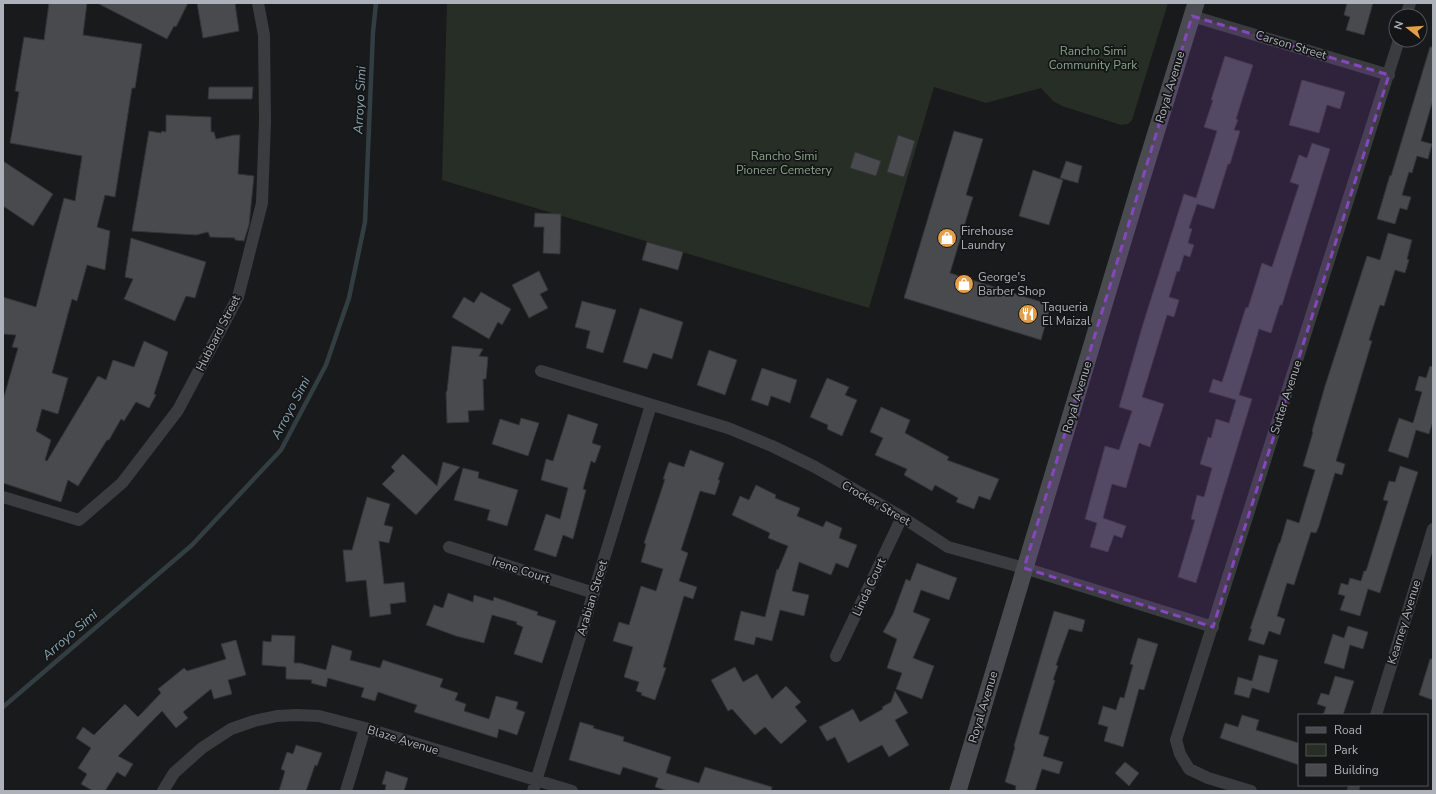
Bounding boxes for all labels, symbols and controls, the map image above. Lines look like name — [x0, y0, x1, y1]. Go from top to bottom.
north arrow — [1388, 8, 1428, 48]
text: N — [1391, 19, 1407, 31]
street label: Carson Street — [1253, 27, 1329, 64]
park label: Rancho Simi Community Park — [1049, 43, 1138, 73]
street label: Royal Avenue — [1151, 49, 1189, 125]
water label: Arroyo Simi — [349, 65, 371, 136]
park label: Rancho Simi Pioneer Cemetery — [736, 148, 833, 178]
place label: Firehouse Laundry — [961, 223, 1013, 253]
shop icon: Firehouse Laundry — [936, 227, 958, 249]
place label: George's Barber Shop — [978, 269, 1045, 299]
shop icon: George's Barber Shop — [953, 273, 975, 295]
street label: Hubbard Street — [192, 292, 244, 374]
place label: Taqueria El Maizal — [1042, 299, 1091, 329]
restaurant icon: Taqueria El Maizal — [1017, 303, 1039, 325]
street label: Sutter Avenue — [1267, 358, 1305, 436]
street label: Royal Avenue — [1058, 359, 1096, 435]
water label: Arroyo Simi — [267, 373, 315, 443]
street label: Crocker Street — [839, 477, 914, 530]
street label: Irene Court — [490, 553, 553, 587]
street label: Linda Court — [849, 555, 890, 619]
street label: Arabian Street — [573, 558, 611, 638]
street label: Kearney Avenue — [1384, 578, 1424, 666]
water label: Arroyo Simi — [38, 605, 102, 665]
street label: Royal Avenue — [964, 669, 1002, 745]
legend — [1298, 714, 1428, 786]
street label: Blaze Avenue — [365, 722, 441, 758]
text: Road — [1334, 722, 1362, 738]
text: Park — [1334, 742, 1359, 758]
text: Building — [1334, 762, 1379, 778]

